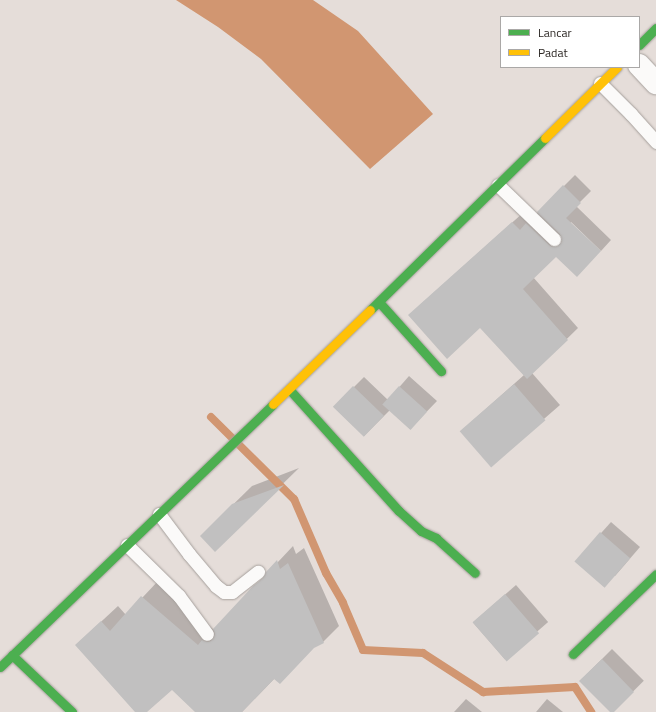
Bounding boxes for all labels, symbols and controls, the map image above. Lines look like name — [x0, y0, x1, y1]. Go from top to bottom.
legend — [500, 16, 640, 68]
text: Lancar — [538, 23, 572, 42]
text: Padat — [538, 43, 568, 62]

